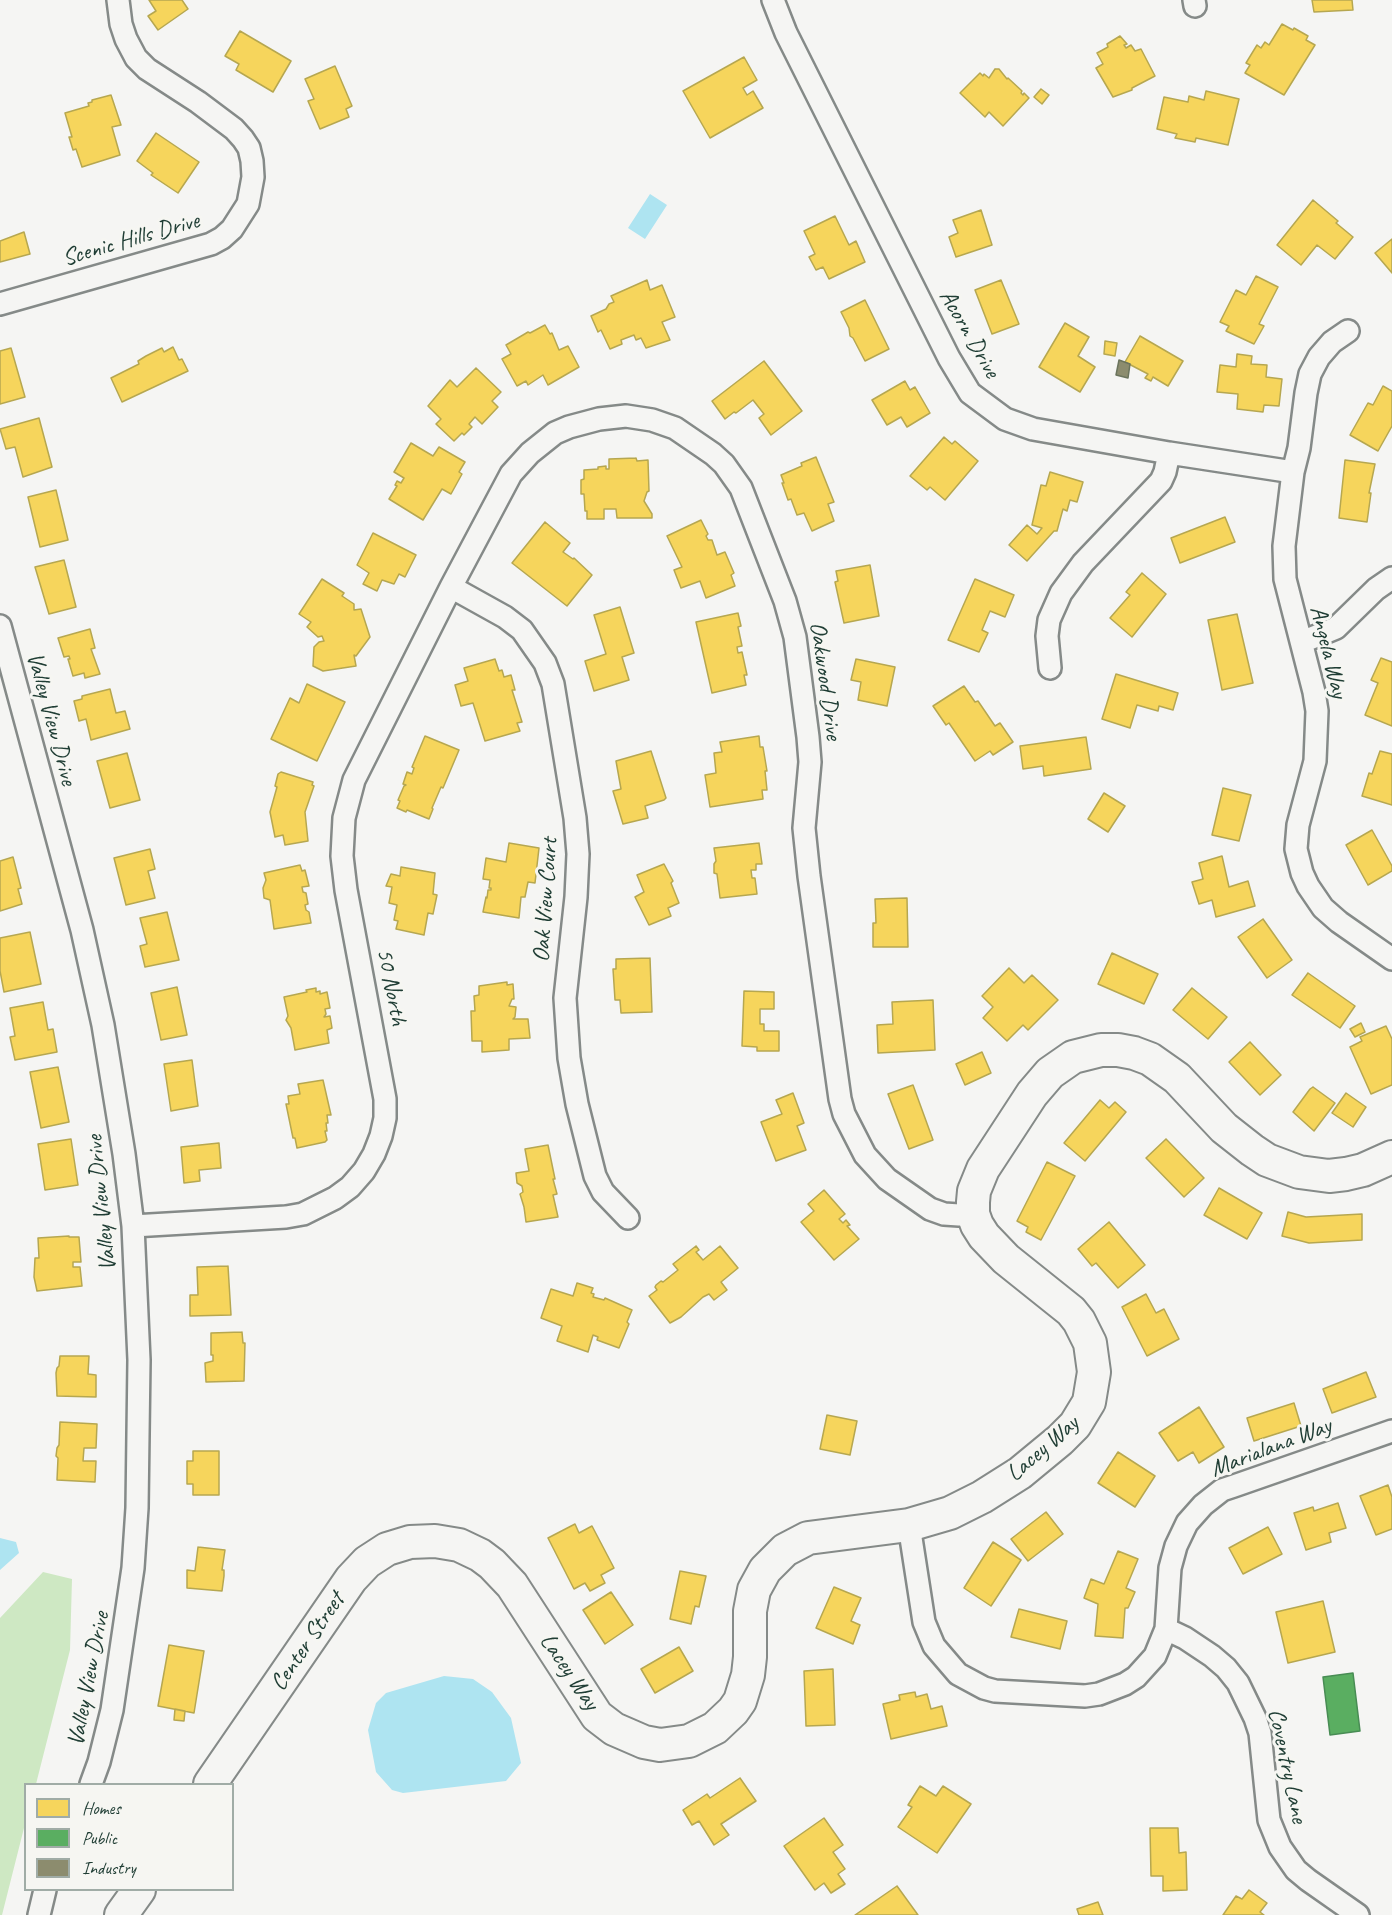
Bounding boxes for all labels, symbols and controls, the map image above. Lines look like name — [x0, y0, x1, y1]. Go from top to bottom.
street label: Scenic Hills Drive — [59, 207, 203, 273]
street label: Acorn Drive — [932, 285, 1006, 383]
street label: Angela Way — [1303, 603, 1353, 701]
street label: Oakwood Drive — [802, 620, 848, 742]
street label: Valley View Drive — [19, 649, 83, 789]
street label: Oak View Court — [527, 837, 565, 963]
street label: 50 North — [369, 946, 413, 1028]
street label: Valley View Drive — [81, 1134, 123, 1272]
street label: Lacey Way — [1001, 1410, 1085, 1488]
street label: Marialana Way — [1207, 1412, 1335, 1484]
street label: Center Street — [265, 1587, 351, 1697]
street label: Valley View Drive — [62, 1609, 116, 1749]
street label: Lacey Way — [533, 1628, 605, 1716]
street label: Coventry Lane — [1261, 1706, 1313, 1826]
legend — [24, 1783, 234, 1891]
text: Homes — [82, 1797, 121, 1819]
text: Public — [82, 1827, 117, 1849]
text: Industry — [82, 1857, 136, 1879]

